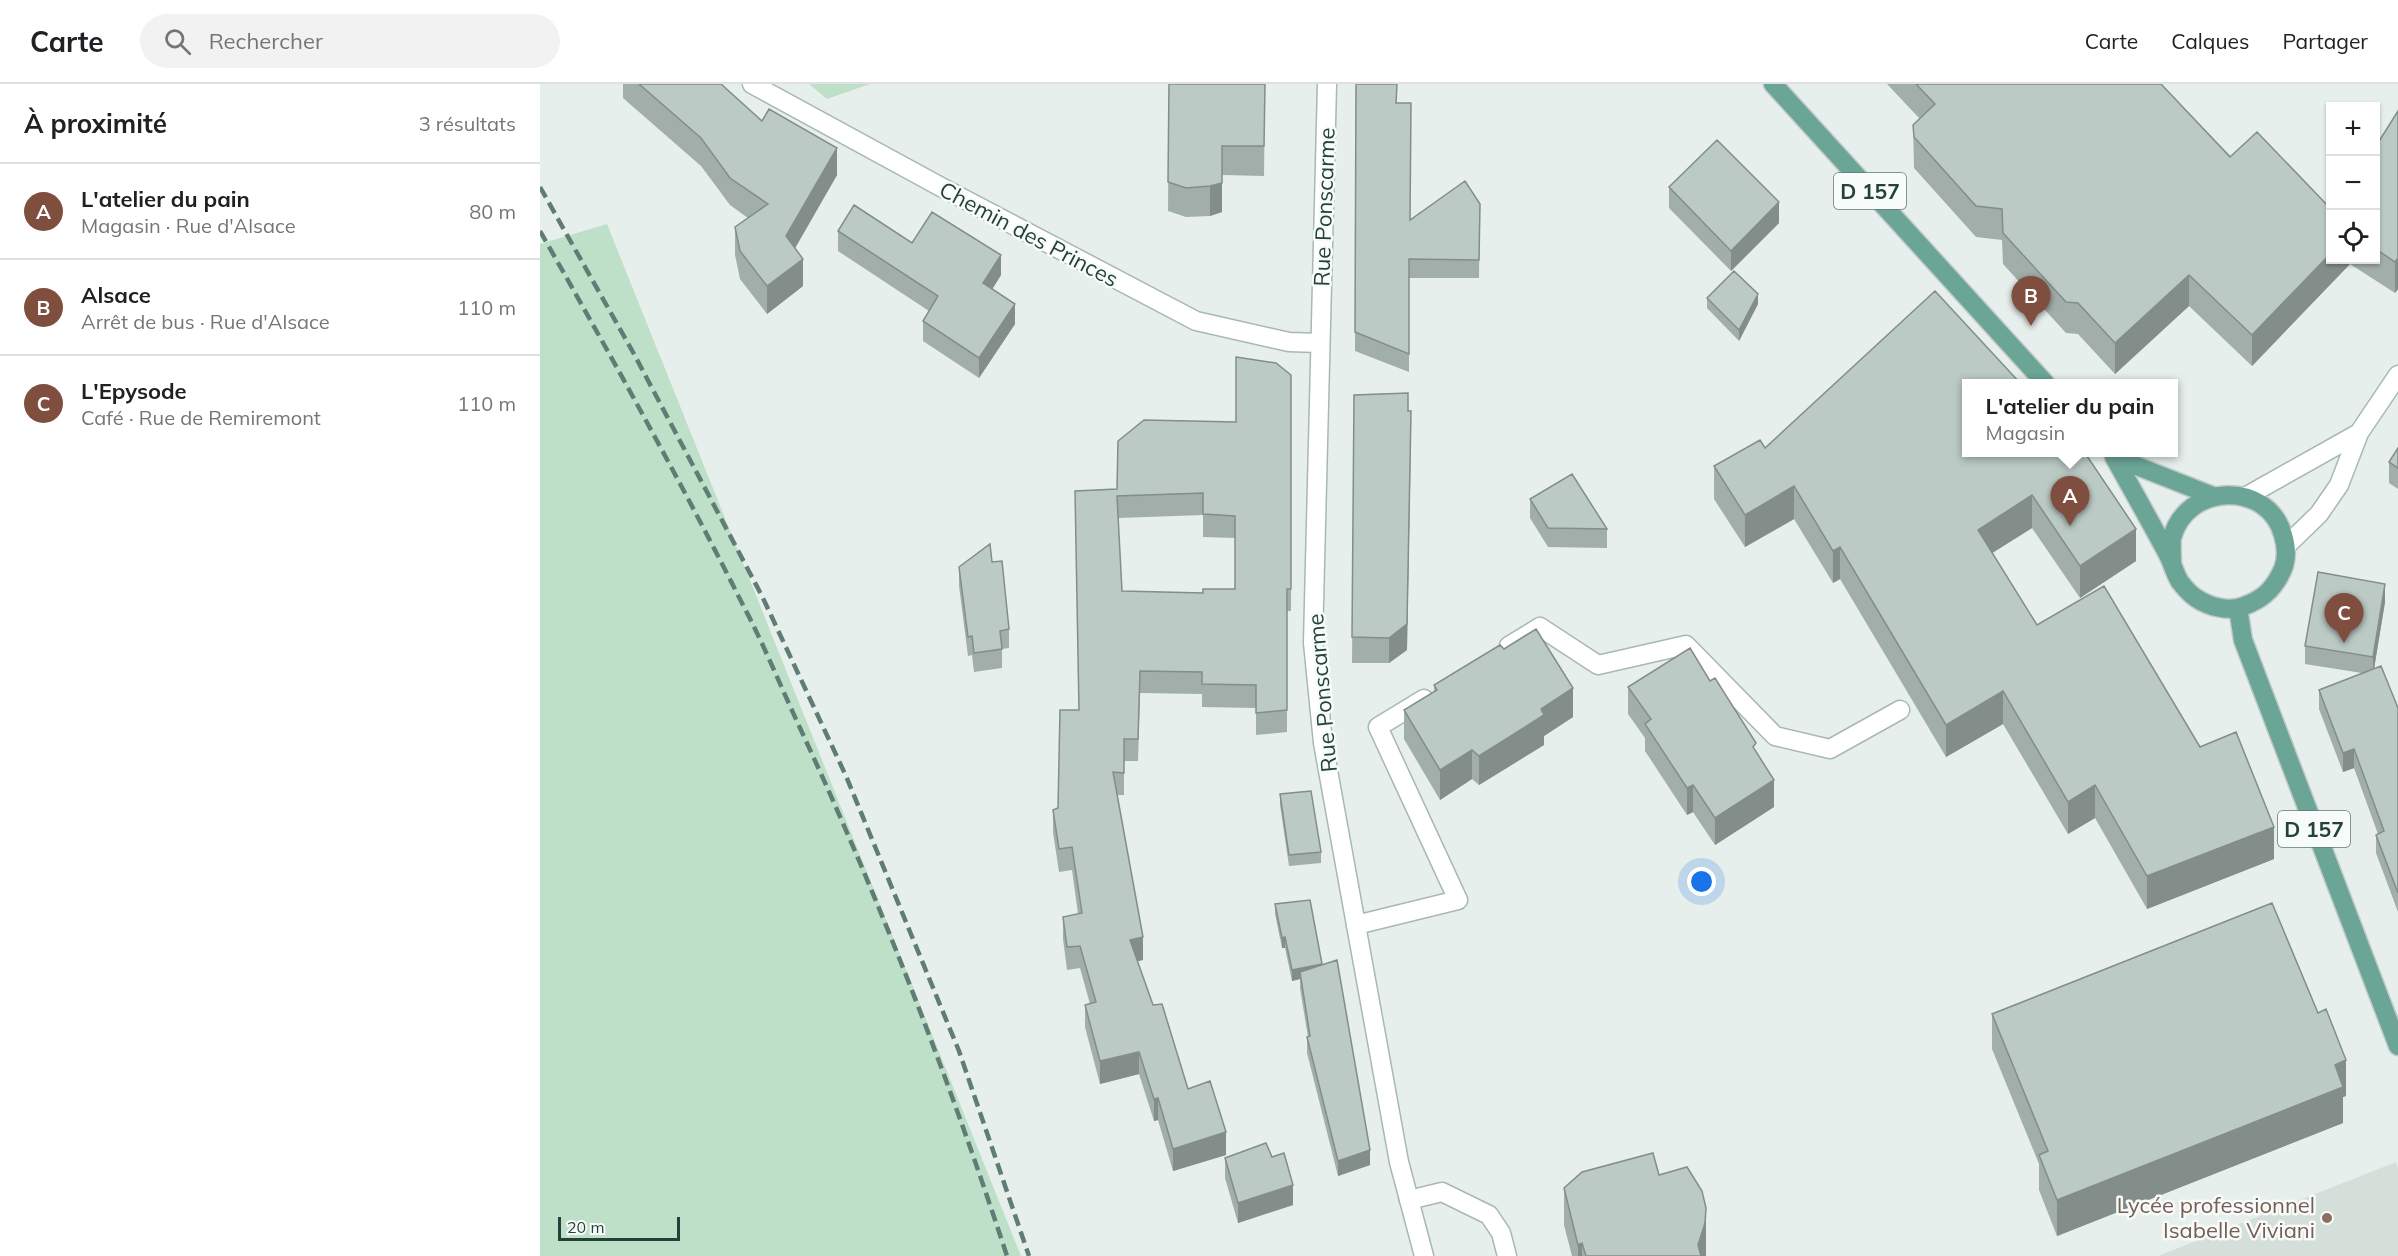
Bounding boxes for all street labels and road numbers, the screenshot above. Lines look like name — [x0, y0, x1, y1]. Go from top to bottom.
street label: Rue Ponscarme — [1307, 127, 1341, 287]
road number: D 157 — [1834, 173, 1906, 209]
street label: Chemin des Princes — [935, 175, 1123, 293]
street label: Rue Ponscarme — [1301, 613, 1343, 773]
road number: D 157 — [2278, 811, 2350, 847]

